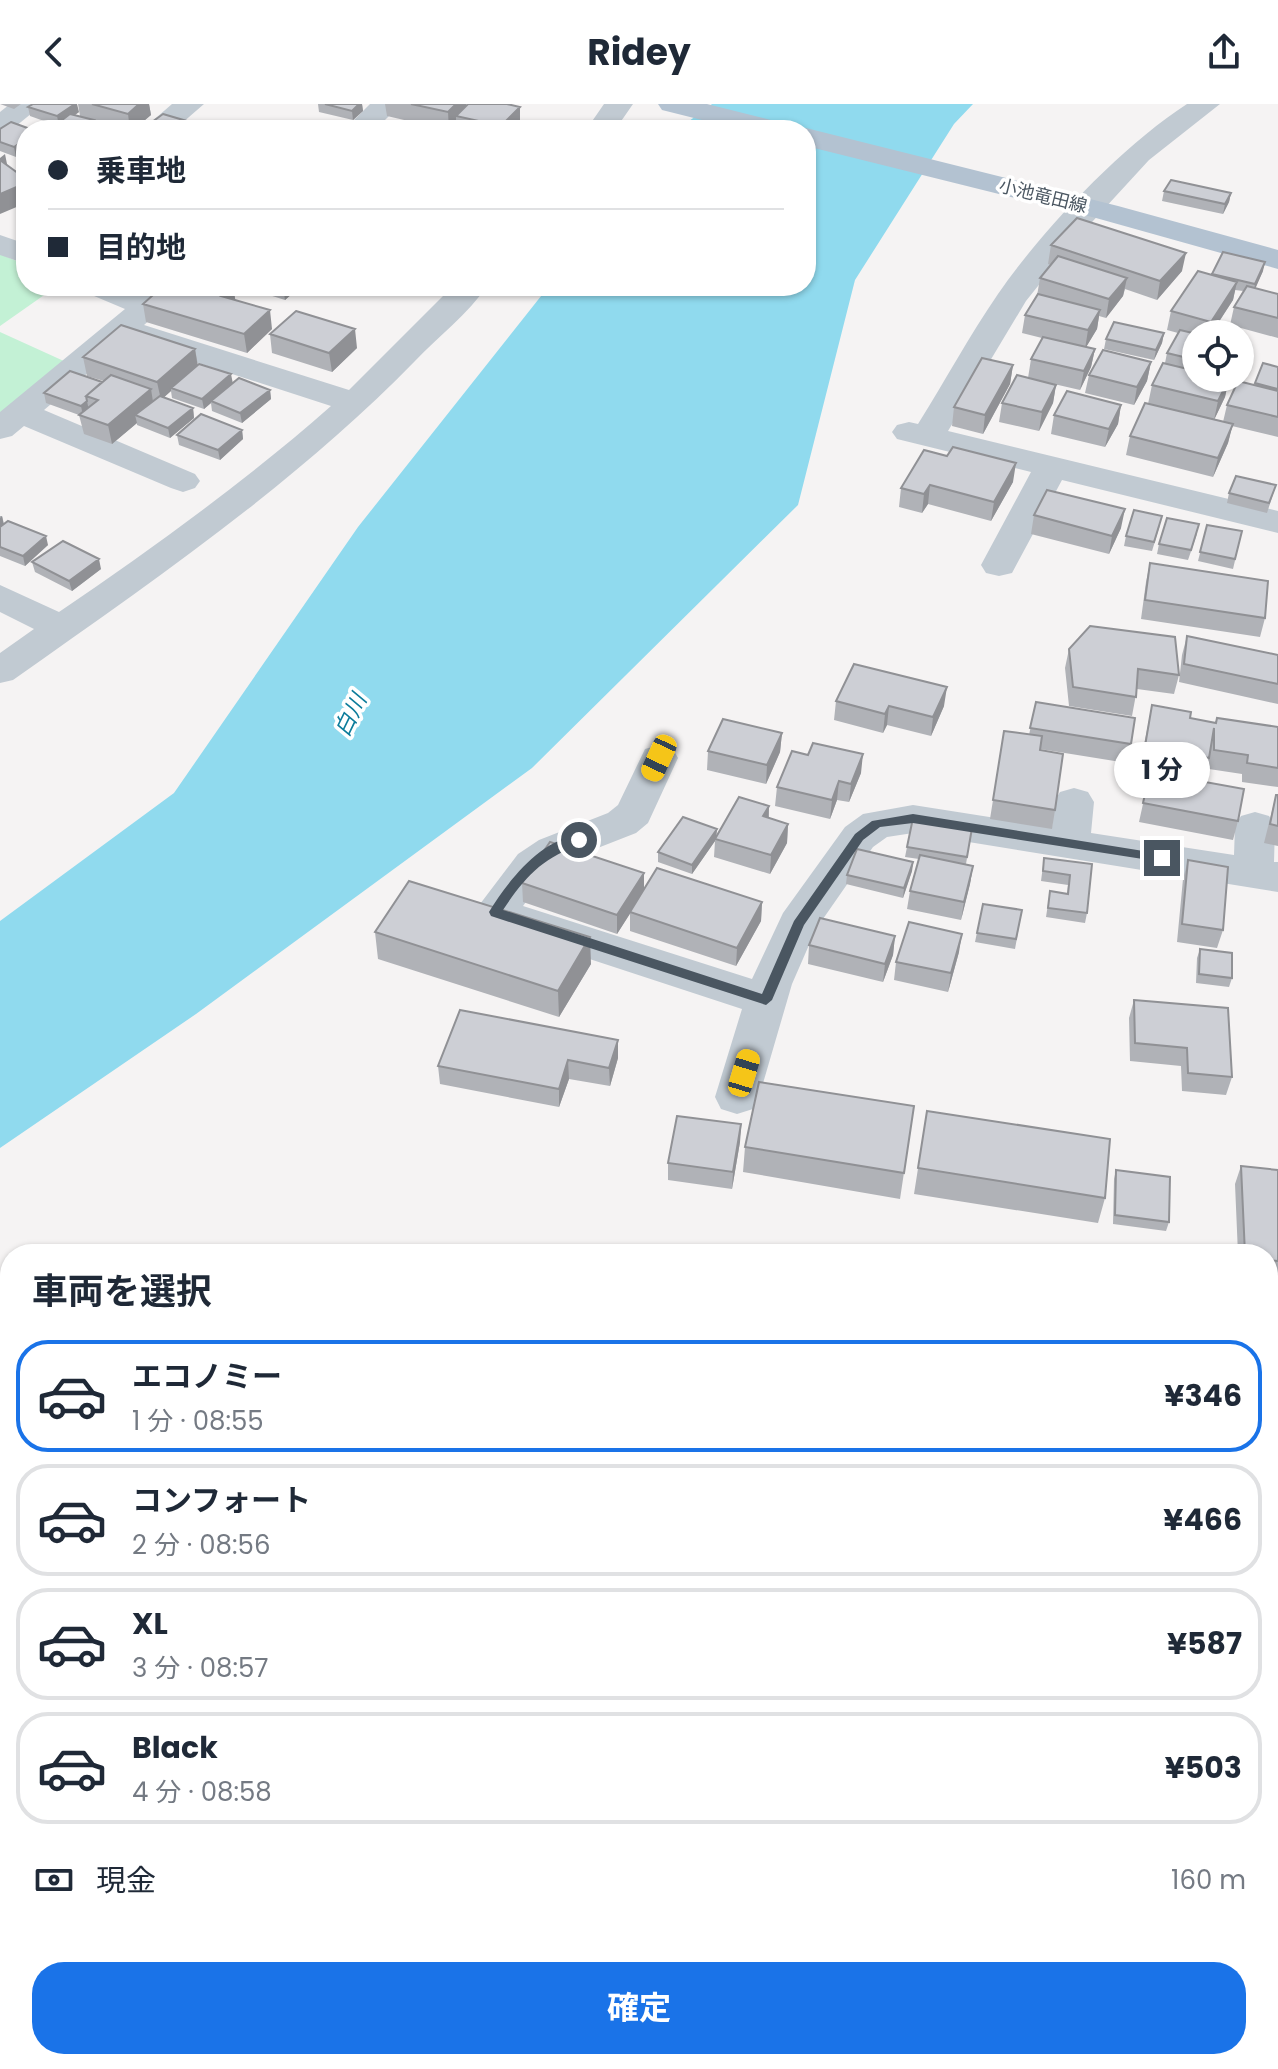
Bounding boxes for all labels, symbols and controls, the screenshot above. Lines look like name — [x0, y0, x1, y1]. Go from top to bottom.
text: Ridey — [587, 27, 691, 78]
icon: back — [32, 30, 76, 74]
icon: share — [1202, 30, 1246, 74]
text: 乗車地 — [96, 149, 186, 192]
street label: 小池竜田線 — [996, 172, 1090, 219]
text: 目的地 — [96, 226, 186, 269]
map controls — [1182, 320, 1254, 392]
button: locate — [1182, 320, 1254, 392]
water label: 白川 — [327, 687, 375, 742]
car — [638, 731, 680, 785]
callout: 1 分 — [1114, 742, 1210, 798]
text: 1 分 — [1141, 752, 1183, 788]
route start — [561, 822, 597, 858]
route end — [1144, 840, 1180, 876]
car — [726, 1047, 762, 1099]
text: 車両を選択 — [32, 1266, 212, 1317]
text: エコノミー — [132, 1355, 282, 1398]
icon: car — [36, 1360, 108, 1432]
text: ¥346 — [1164, 1374, 1242, 1417]
text: 1 分 · 08:55 — [132, 1403, 264, 1439]
text: コンフォート — [132, 1479, 311, 1522]
icon: car — [36, 1484, 108, 1556]
text: ¥466 — [1163, 1498, 1242, 1541]
text: 2 分 · 08:56 — [132, 1527, 270, 1563]
text: XL — [132, 1602, 168, 1645]
icon: car — [36, 1608, 108, 1680]
text: ¥587 — [1167, 1622, 1242, 1665]
text: 3 分 · 08:57 — [132, 1650, 268, 1686]
text: Black — [132, 1726, 218, 1769]
icon: car — [36, 1732, 108, 1804]
text: ¥503 — [1165, 1746, 1242, 1789]
text: 4 分 · 08:58 — [132, 1774, 272, 1810]
icon: cash — [32, 1858, 76, 1902]
text: 現金 — [96, 1859, 156, 1902]
text: 160 m — [1171, 1862, 1246, 1898]
button: 確定 — [32, 1962, 1246, 2054]

